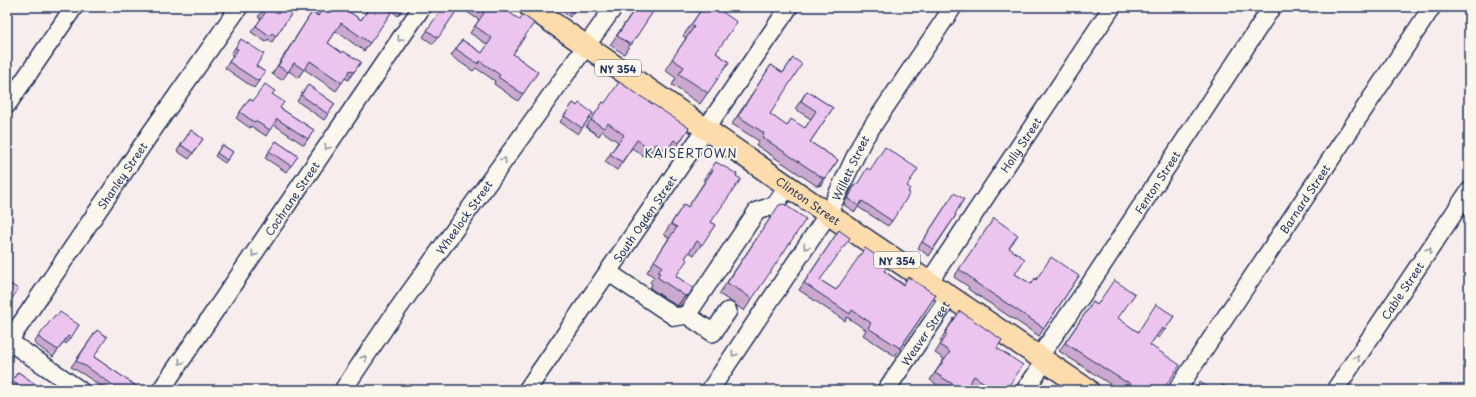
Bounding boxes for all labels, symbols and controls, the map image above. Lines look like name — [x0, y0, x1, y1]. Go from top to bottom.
one-way arrow — [397, 35, 405, 42]
road number: NY 354 — [595, 60, 641, 76]
street label: Holly Street — [996, 113, 1045, 176]
street label: Willett Street — [827, 131, 873, 203]
street label: Shanley Street — [93, 138, 151, 212]
one-way arrow — [324, 143, 332, 150]
district label: KAISERTOWN — [644, 144, 738, 162]
street label: Fenton Street — [1130, 147, 1184, 217]
street label: Cochrane Street — [260, 157, 323, 239]
one-way arrow — [499, 157, 507, 164]
street label: Barnard Street — [1275, 160, 1334, 237]
street label: South Ogden Street — [609, 171, 680, 265]
street label: Clinton Street — [773, 172, 845, 229]
street label: Wheelock Street — [431, 176, 496, 257]
one-way arrow — [804, 242, 811, 249]
one-way arrow — [1424, 247, 1432, 254]
one-way arrow — [251, 250, 259, 257]
road number: NY 354 — [874, 252, 920, 268]
street label: Cable Street — [1377, 258, 1428, 323]
street label: Weaver Street — [897, 297, 953, 369]
one-way arrow — [732, 350, 739, 357]
one-way arrow — [359, 355, 366, 362]
one-way arrow — [1352, 355, 1359, 362]
one-way arrow — [178, 358, 186, 365]

